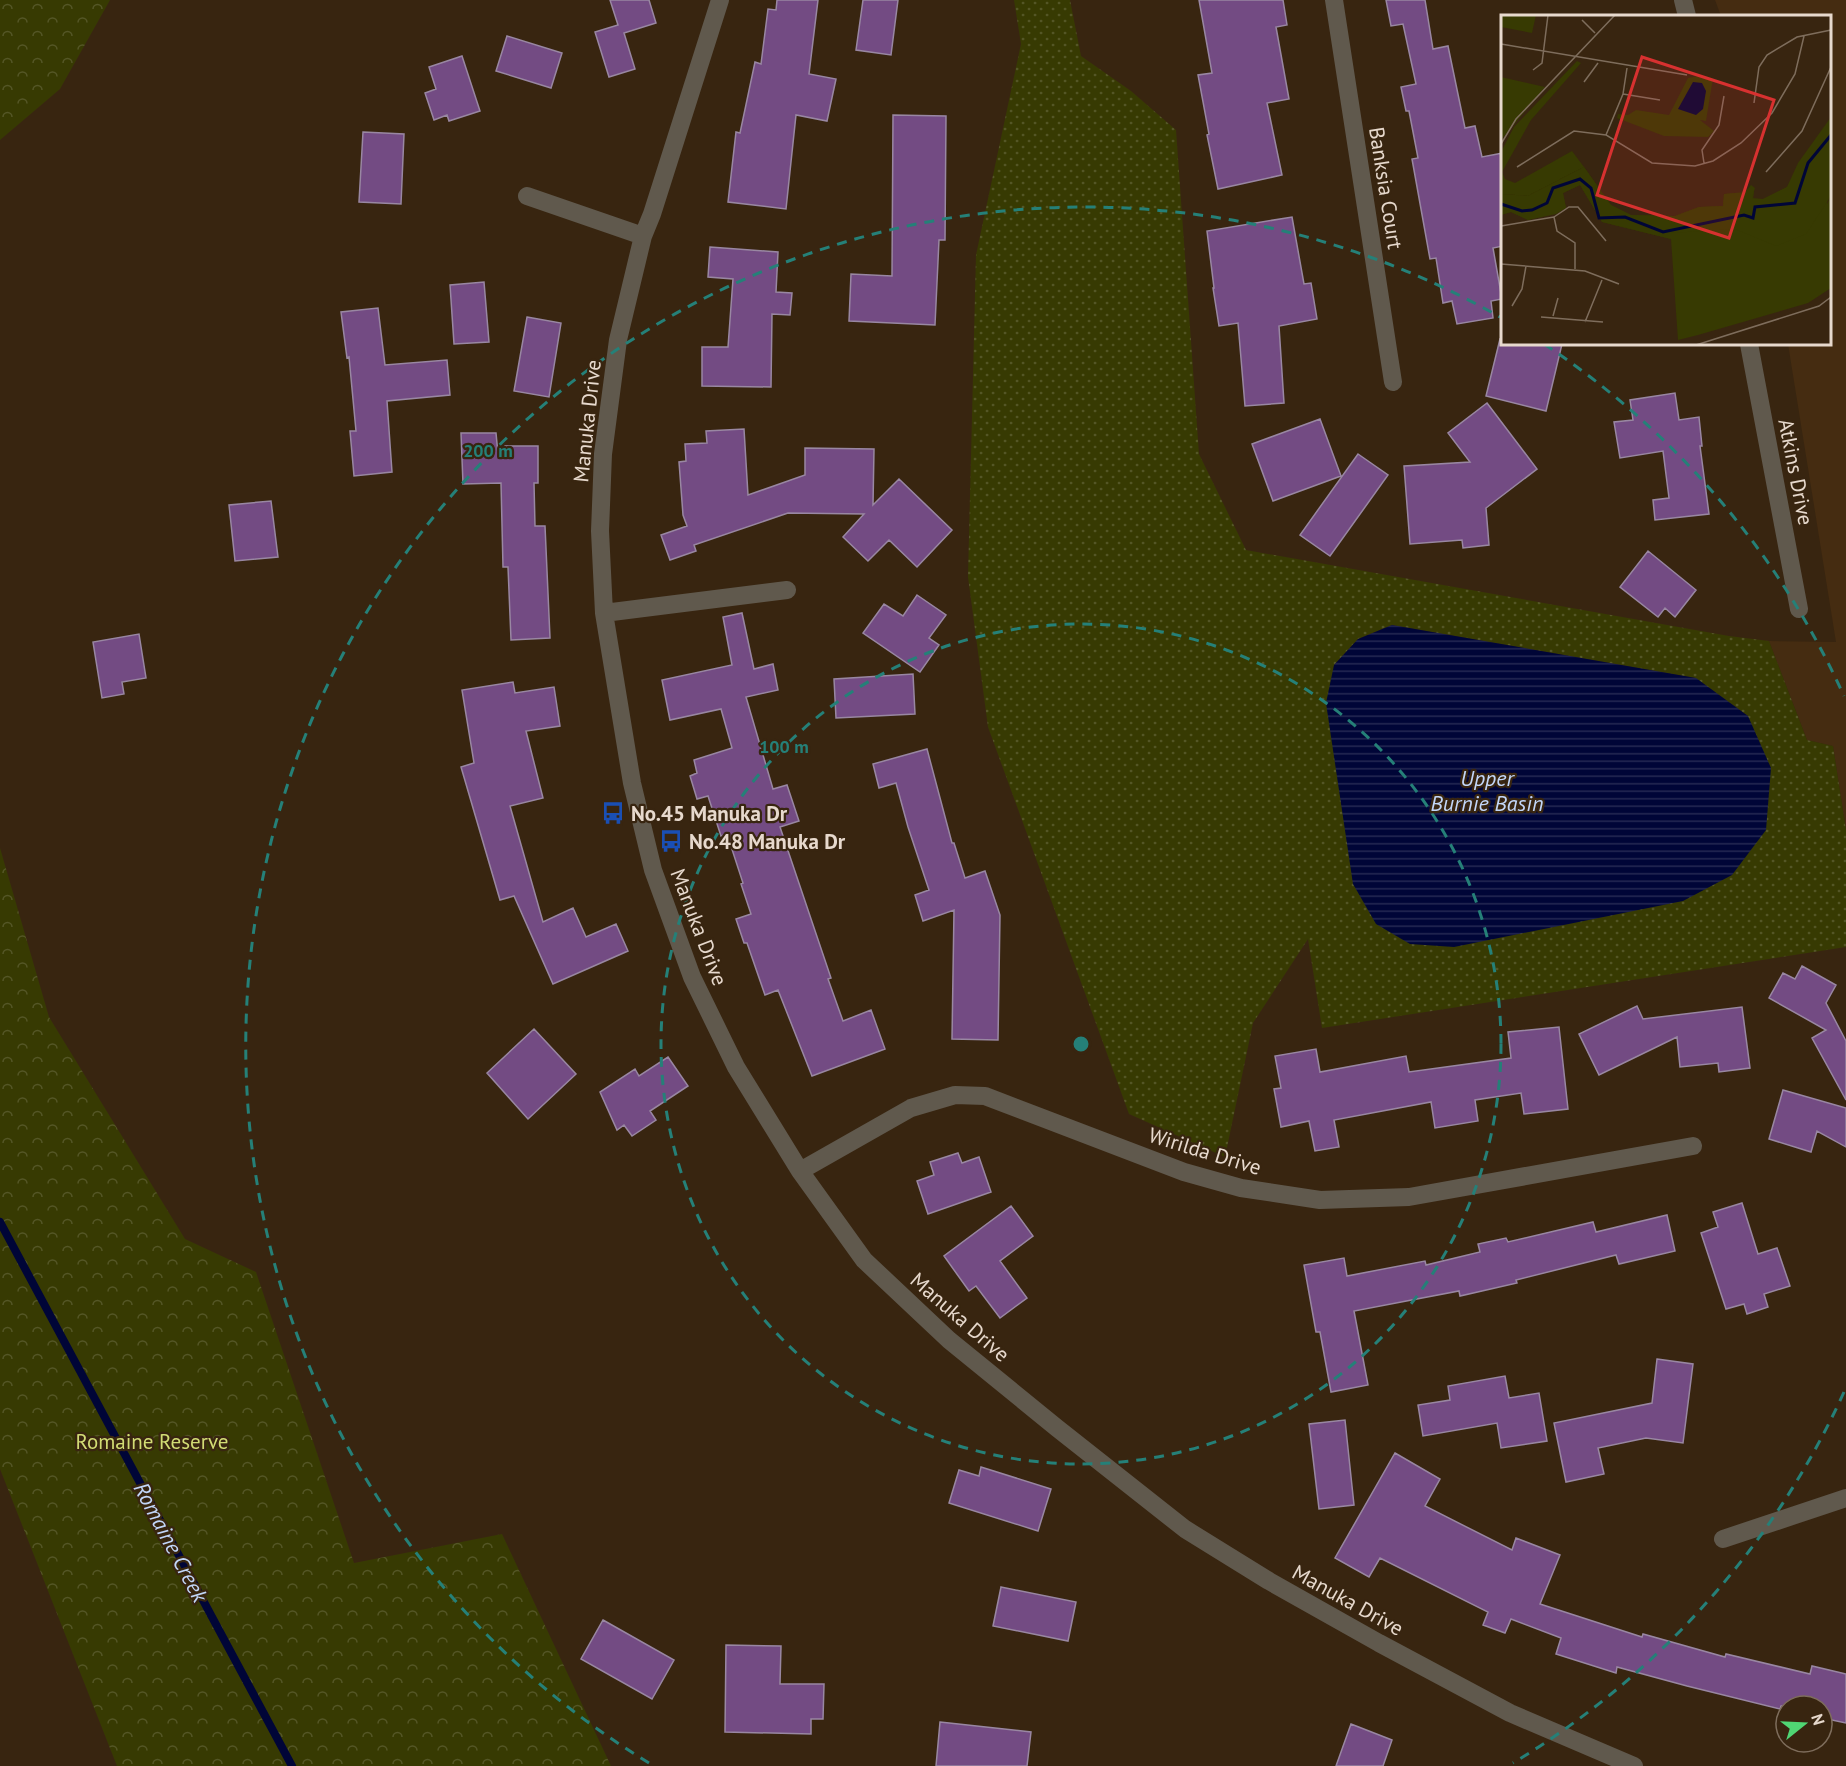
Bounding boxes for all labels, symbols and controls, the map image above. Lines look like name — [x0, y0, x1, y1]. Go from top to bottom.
inset map — [1501, 15, 1831, 345]
street label: Banksia Court — [1363, 125, 1409, 251]
street label: Manuka Drive — [567, 358, 607, 484]
street label: Atkins Drive — [1772, 417, 1820, 527]
text: 200 m — [463, 439, 513, 462]
text: 100 m — [759, 735, 809, 758]
water label: Upper Burnie Basin — [1431, 764, 1543, 817]
bus stop icon: No.45 Manuka Dr — [600, 800, 626, 826]
place label: No.45 Manuka Dr — [631, 800, 788, 827]
bus stop icon: No.48 Manuka Dr — [658, 828, 684, 854]
place label: No.48 Manuka Dr — [689, 828, 846, 855]
street label: Manuka Drive — [664, 865, 734, 989]
centre of rings — [1071, 1034, 1091, 1054]
street label: Wirilda Drive — [1145, 1121, 1265, 1181]
street label: Manuka Drive — [905, 1266, 1015, 1368]
park label: Romaine Reserve — [76, 1428, 228, 1455]
water label: Romaine Creek — [128, 1477, 215, 1608]
street label: Manuka Drive — [1288, 1558, 1408, 1642]
north arrow — [1774, 1694, 1834, 1754]
text: N — [1807, 1711, 1829, 1727]

